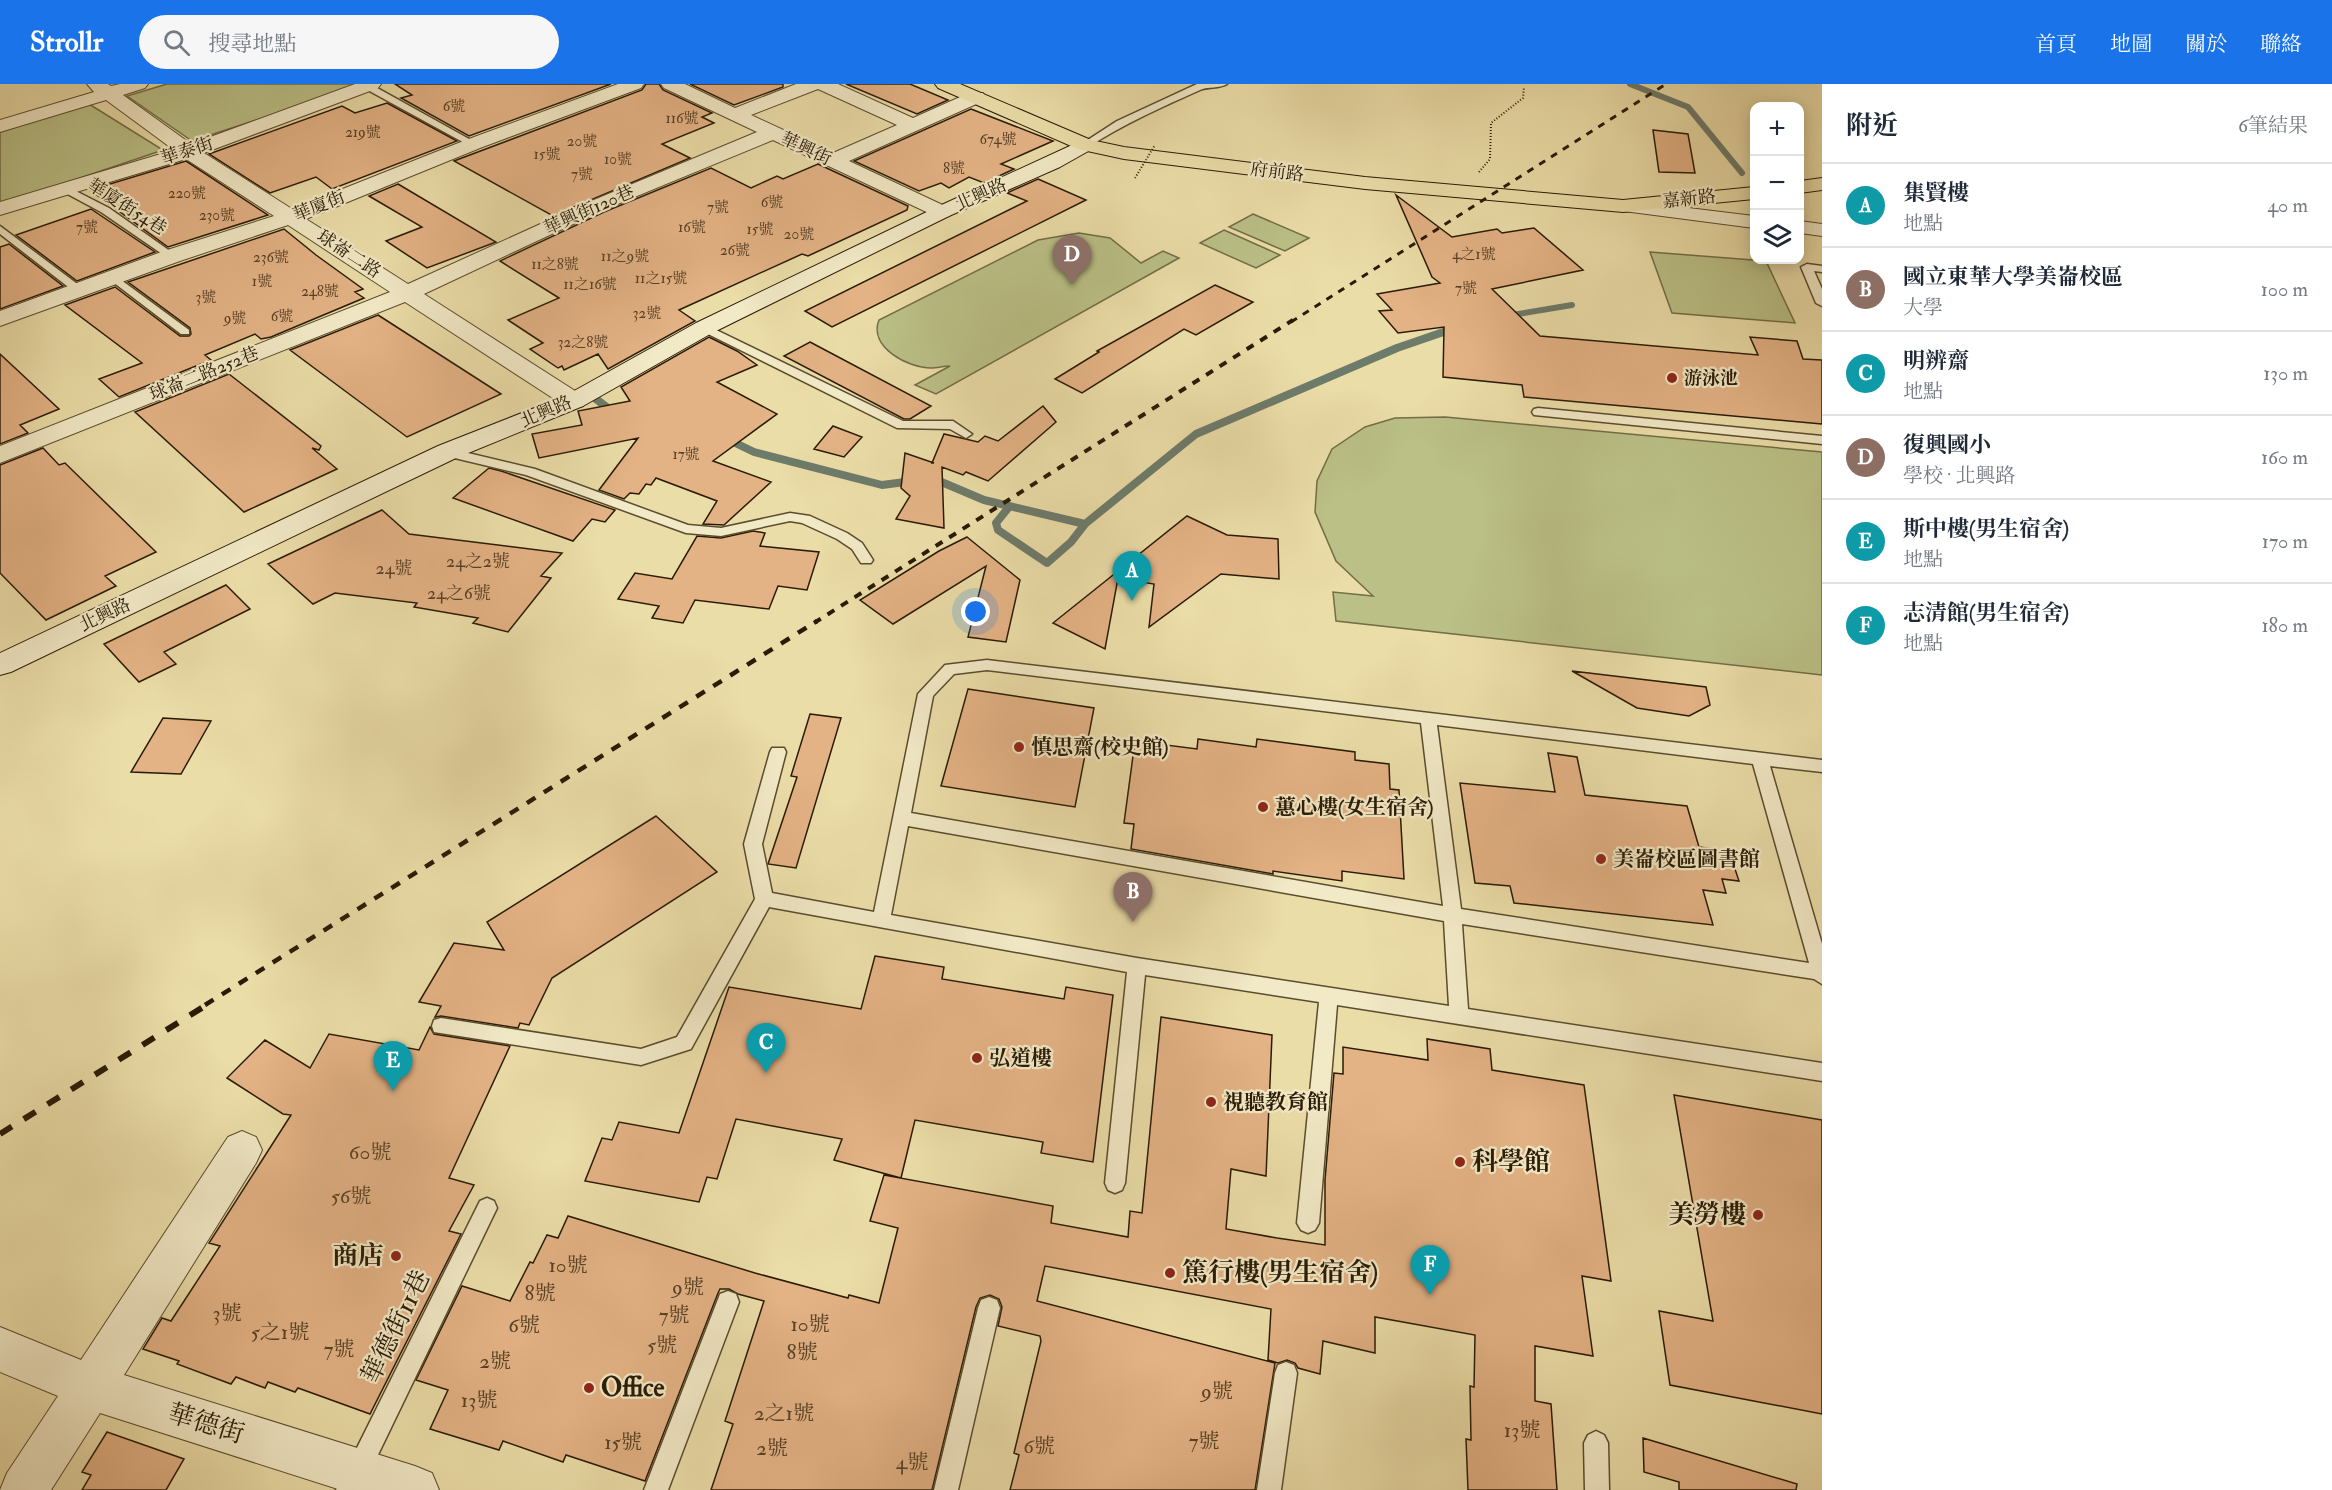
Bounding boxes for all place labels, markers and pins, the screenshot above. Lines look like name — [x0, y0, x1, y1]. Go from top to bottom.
pin: D — [1052, 236, 1092, 285]
place label: 游泳池 — [1684, 367, 1738, 390]
marker: 游泳池 — [1665, 371, 1679, 385]
pin: A — [1112, 552, 1152, 601]
place label: 慎思齋(校史館) — [1031, 734, 1168, 761]
marker: 慎思齋(校史館) — [1012, 740, 1026, 754]
place label: 蕙心樓(女生宿舍) — [1275, 794, 1433, 821]
marker: 蕙心樓(女生宿舍) — [1256, 800, 1270, 814]
place label: 美崙校區圖書館 — [1613, 846, 1760, 873]
marker: 美崙校區圖書館 — [1594, 852, 1608, 866]
pin: B — [1114, 872, 1152, 922]
pin: C — [746, 1024, 786, 1073]
pin: E — [374, 1042, 412, 1091]
place label: 弘道樓 — [989, 1045, 1052, 1072]
marker: 弘道樓 — [970, 1051, 984, 1065]
place label: 視聽教育館 — [1223, 1089, 1328, 1116]
marker: 視聽教育館 — [1204, 1095, 1218, 1109]
place label: 科學館 — [1472, 1146, 1550, 1178]
marker: 科學館 — [1453, 1155, 1467, 1169]
place label: 美勞樓 — [1668, 1199, 1746, 1231]
marker: 美勞樓 — [1751, 1208, 1765, 1222]
place label: 商店 — [332, 1240, 384, 1272]
pin: F — [1410, 1246, 1450, 1295]
marker: 商店 — [389, 1249, 403, 1263]
place label: 篤行樓(男生宿舍) — [1182, 1257, 1378, 1289]
marker: 篤行樓(男生宿舍) — [1163, 1266, 1177, 1280]
place label: Office — [601, 1372, 665, 1404]
marker: Office — [582, 1381, 596, 1395]

